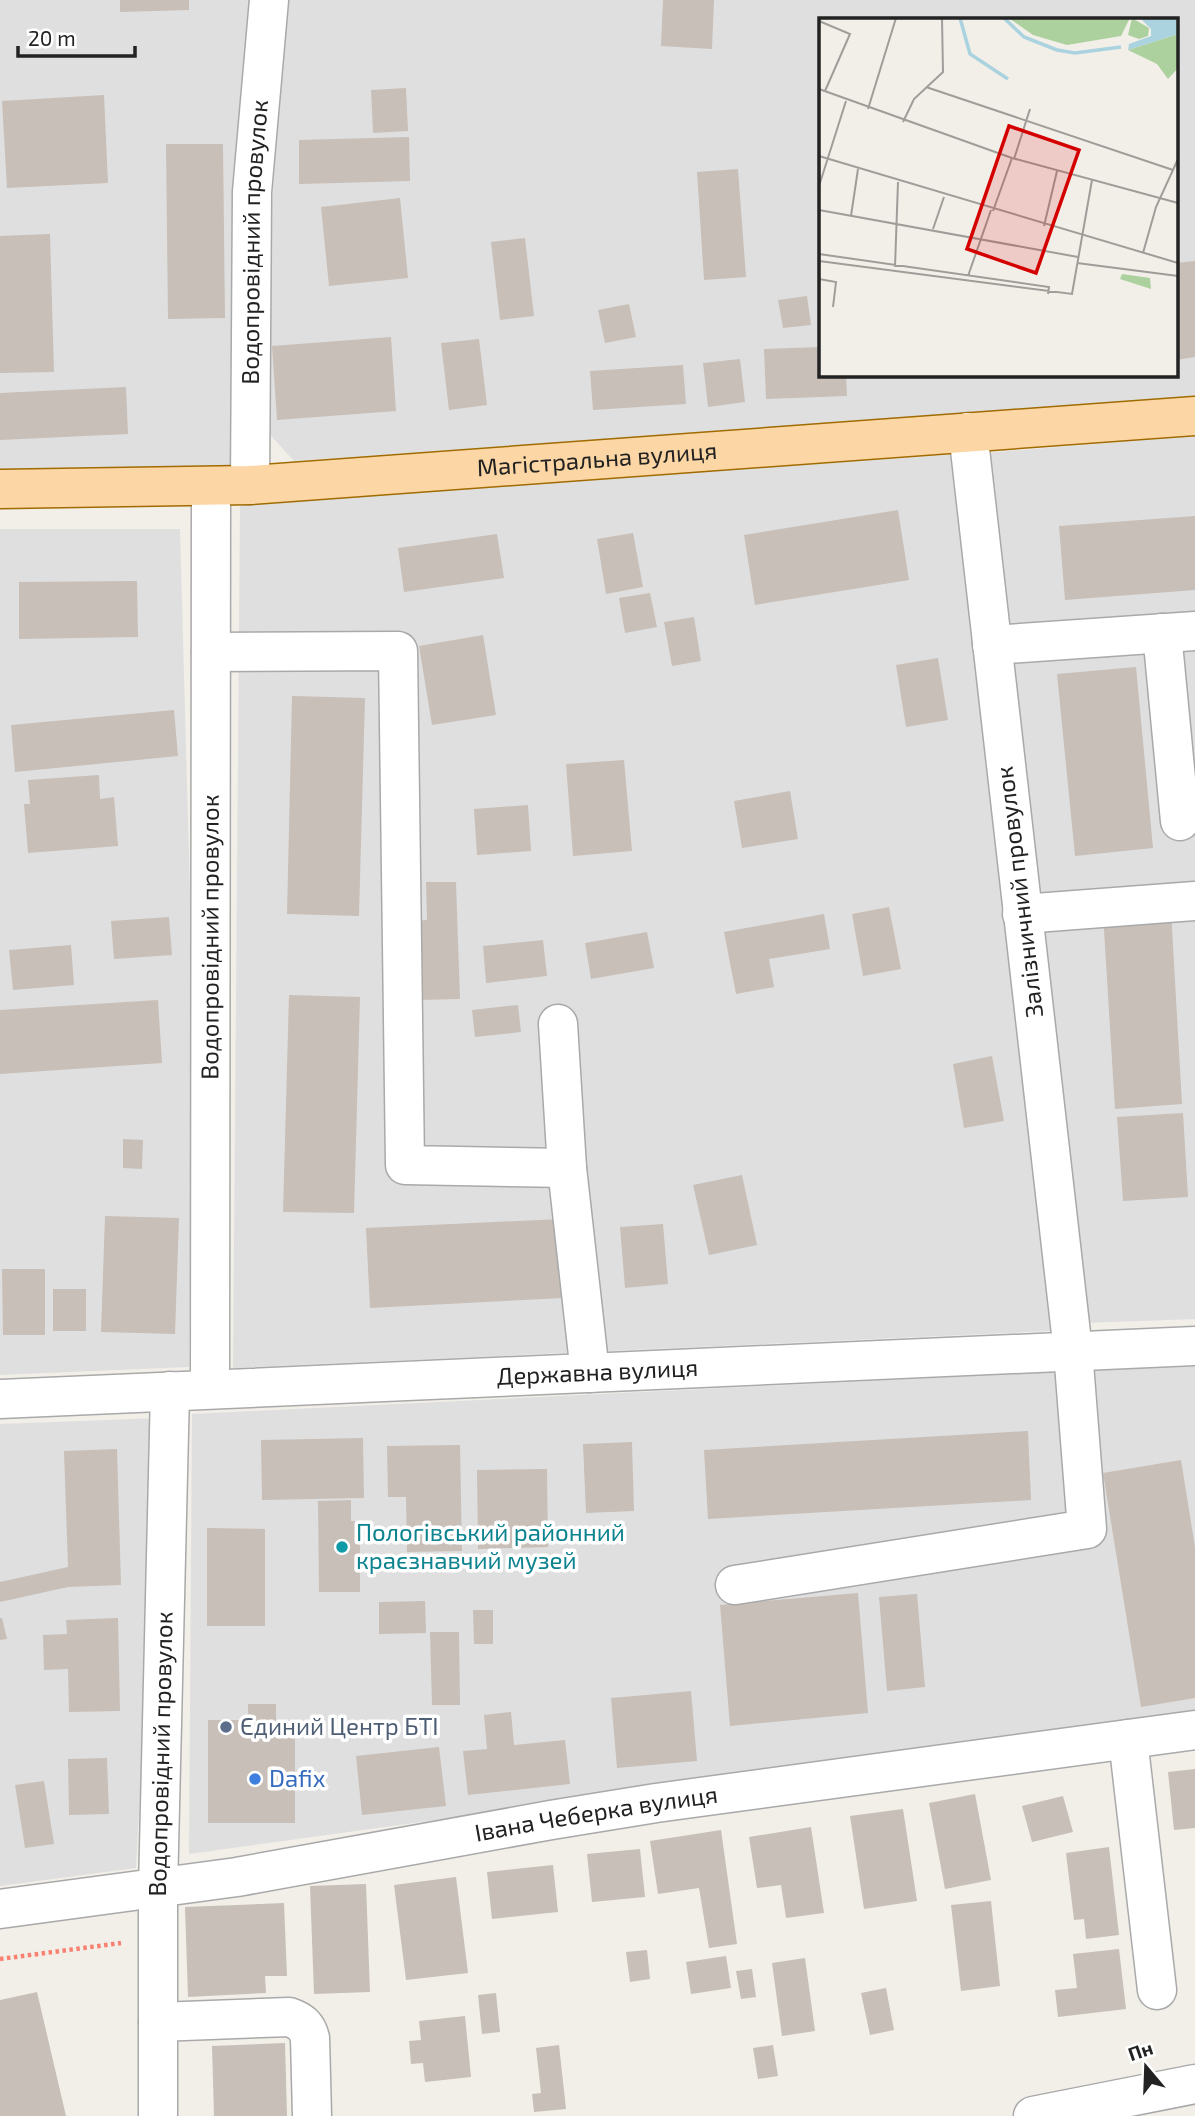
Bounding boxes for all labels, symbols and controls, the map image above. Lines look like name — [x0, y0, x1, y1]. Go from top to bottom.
scale bar — [18, 14, 135, 58]
inset map — [819, 18, 1178, 376]
text: 20 m — [28, 25, 76, 50]
street label: Водопровідний провулок — [235, 98, 273, 385]
street label: Магістральна вулиця — [476, 435, 718, 481]
street label: Залізничний провулок — [989, 765, 1049, 1019]
street label: Водопровідний провулок — [194, 794, 225, 1080]
street label: Державна вулиця — [496, 1352, 699, 1390]
place label: Пологівський районний краєзнавчий музей — [356, 1517, 625, 1575]
marker: Пологівський районний краєзнавчий музей — [334, 1539, 350, 1555]
street label: Водопровідний провулок — [142, 1611, 178, 1897]
place label: Єдиний Центр БТІ — [240, 1711, 439, 1740]
marker: Єдиний Центр БТІ — [218, 1719, 234, 1735]
place label: Dafix — [269, 1763, 326, 1792]
marker: Dafix — [247, 1771, 263, 1787]
street label: Івана Чеберка вулиця — [472, 1779, 719, 1847]
north arrow — [1111, 2032, 1181, 2102]
text: Пн — [1125, 2036, 1156, 2065]

